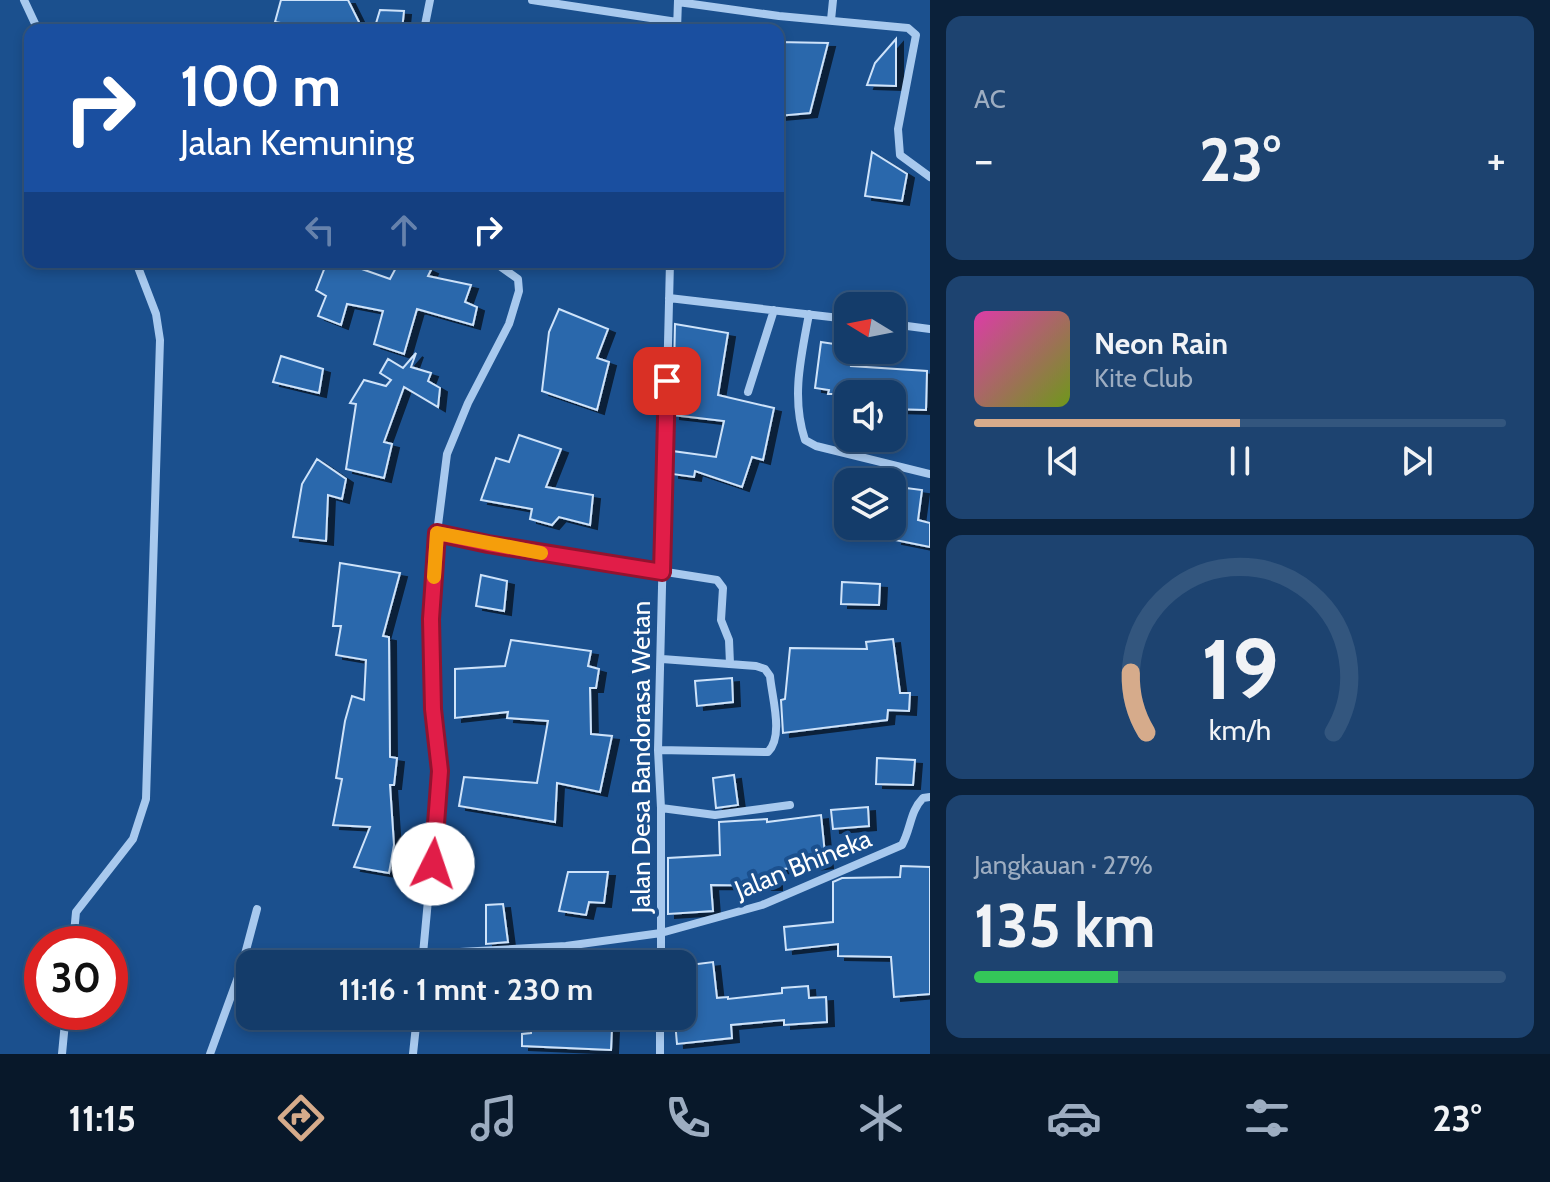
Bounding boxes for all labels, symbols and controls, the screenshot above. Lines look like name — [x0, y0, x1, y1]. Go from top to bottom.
text: 100 m — [180, 52, 341, 120]
icon: right — [48, 56, 152, 160]
text: AC — [974, 83, 1006, 115]
text: Jalan Kemuning — [180, 120, 414, 164]
text: 23° — [1199, 123, 1281, 196]
text: − — [974, 133, 993, 186]
text: + — [1487, 133, 1506, 186]
icon: left — [298, 208, 342, 252]
icon: ahead — [382, 208, 426, 252]
icon: right — [466, 208, 510, 252]
north arrow — [834, 292, 906, 364]
map controls — [834, 292, 906, 540]
text: Neon Rain — [1094, 325, 1228, 362]
pin — [633, 347, 701, 415]
icon: arrive — [645, 359, 689, 403]
text: Kite Club — [1094, 362, 1193, 394]
button: sound — [834, 380, 906, 452]
icon: previous — [1041, 439, 1085, 483]
icon: pause — [1218, 439, 1262, 483]
icon: next — [1395, 439, 1439, 483]
button: layers — [834, 468, 906, 540]
street label: Jalan Desa Bandorasa Wetan — [625, 601, 657, 914]
text: 19 — [1201, 618, 1279, 719]
text: km/h — [1209, 712, 1271, 747]
position arrow — [391, 822, 475, 906]
street label: Jalan Bhineka — [729, 822, 877, 906]
text: Jangkauan · 27% — [974, 849, 1153, 881]
text: 135 km — [974, 889, 1155, 962]
speed limit sign: 30 — [24, 926, 128, 1030]
text: 11:16 · 1 mnt · 230 m — [339, 971, 593, 1008]
icon: directions — [273, 1090, 329, 1146]
icon: music — [466, 1090, 522, 1146]
icon: phone — [660, 1090, 716, 1146]
icon: climate — [853, 1090, 909, 1146]
icon: car — [1046, 1090, 1102, 1146]
icon: filters — [1239, 1090, 1295, 1146]
text: 11:15 — [69, 1096, 136, 1140]
text: 23° — [1432, 1096, 1481, 1140]

